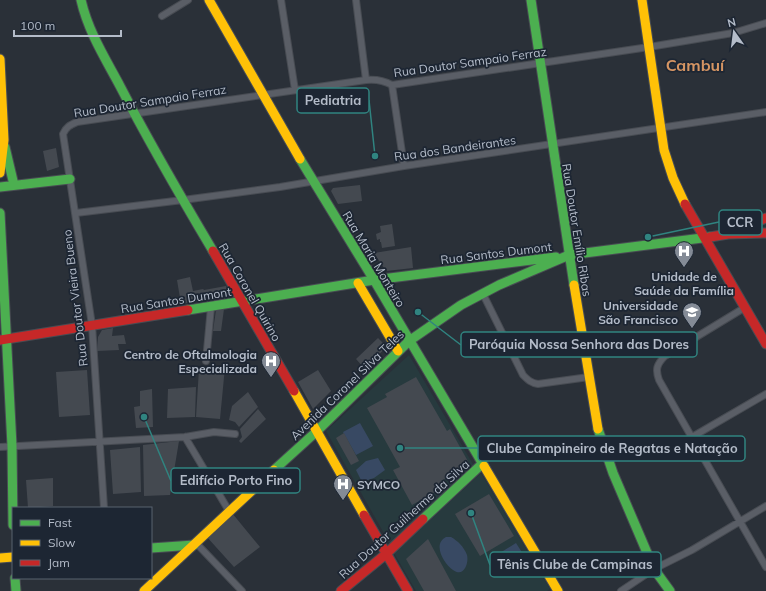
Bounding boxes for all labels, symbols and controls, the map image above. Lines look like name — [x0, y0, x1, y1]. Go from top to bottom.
scale bar — [14, 12, 121, 38]
north arrow — [714, 12, 754, 52]
text: N — [726, 14, 737, 30]
text: 100 m — [20, 18, 55, 33]
street label: Rua Doutor Sampaio Ferraz — [393, 44, 547, 80]
district label: Cambuí — [666, 55, 726, 75]
street label: Rua Doutor Sampaio Ferraz — [73, 82, 227, 120]
callout: Pediatria — [297, 88, 369, 113]
text: Pediatria — [305, 92, 361, 108]
street label: Rua dos Bandeirantes — [393, 132, 517, 164]
street label: Rua Doutor Emílio Ribas — [559, 162, 595, 298]
street label: Rua Maria Monteiro — [339, 208, 409, 310]
callout: CCR — [719, 210, 762, 235]
text: CCR — [727, 214, 753, 230]
street label: Rua Doutor Vieira Bueno — [59, 229, 91, 367]
street label: Rua Santos Dumont — [440, 239, 552, 267]
street label: Rua Coronel Quirino — [216, 240, 284, 344]
hospital icon: Unidade de Saúde da Família — [673, 240, 695, 268]
place label: Unidade de Saúde da Família — [634, 269, 734, 298]
street label: Rua Santos Dumont — [120, 284, 232, 316]
place label: Universidade São Francisco — [598, 298, 678, 327]
school or university icon: Universidade São Francisco — [681, 301, 703, 329]
street label: Avenida Coronel Silva Teles — [287, 327, 407, 443]
callout: Paróquia Nossa Senhora das Dores — [461, 332, 697, 357]
text: Paróquia Nossa Senhora das Dores — [469, 336, 689, 352]
place label: Centro de Oftalmologia Especializada — [124, 347, 257, 376]
hospital icon: Centro de Oftalmologia Especializada — [260, 350, 282, 378]
callout: Clube Campineiro de Regatas e Natação — [478, 436, 745, 461]
text: Clube Campineiro de Regatas e Natação — [486, 440, 738, 456]
street label: Rua Doutor Guilherme da Silva — [336, 456, 472, 582]
callout: Edifício Porto Fino — [171, 468, 300, 493]
text: Edifício Porto Fino — [180, 472, 293, 488]
hospital icon: SYMCO — [332, 473, 354, 501]
place label: SYMCO — [357, 477, 400, 492]
legend — [12, 507, 152, 579]
text: Fast — [48, 515, 72, 530]
text: Slow — [48, 535, 76, 550]
callout: Tênis Clube de Campinas — [490, 552, 661, 577]
text: Jam — [48, 555, 70, 570]
text: Tênis Clube de Campinas — [497, 556, 653, 572]

